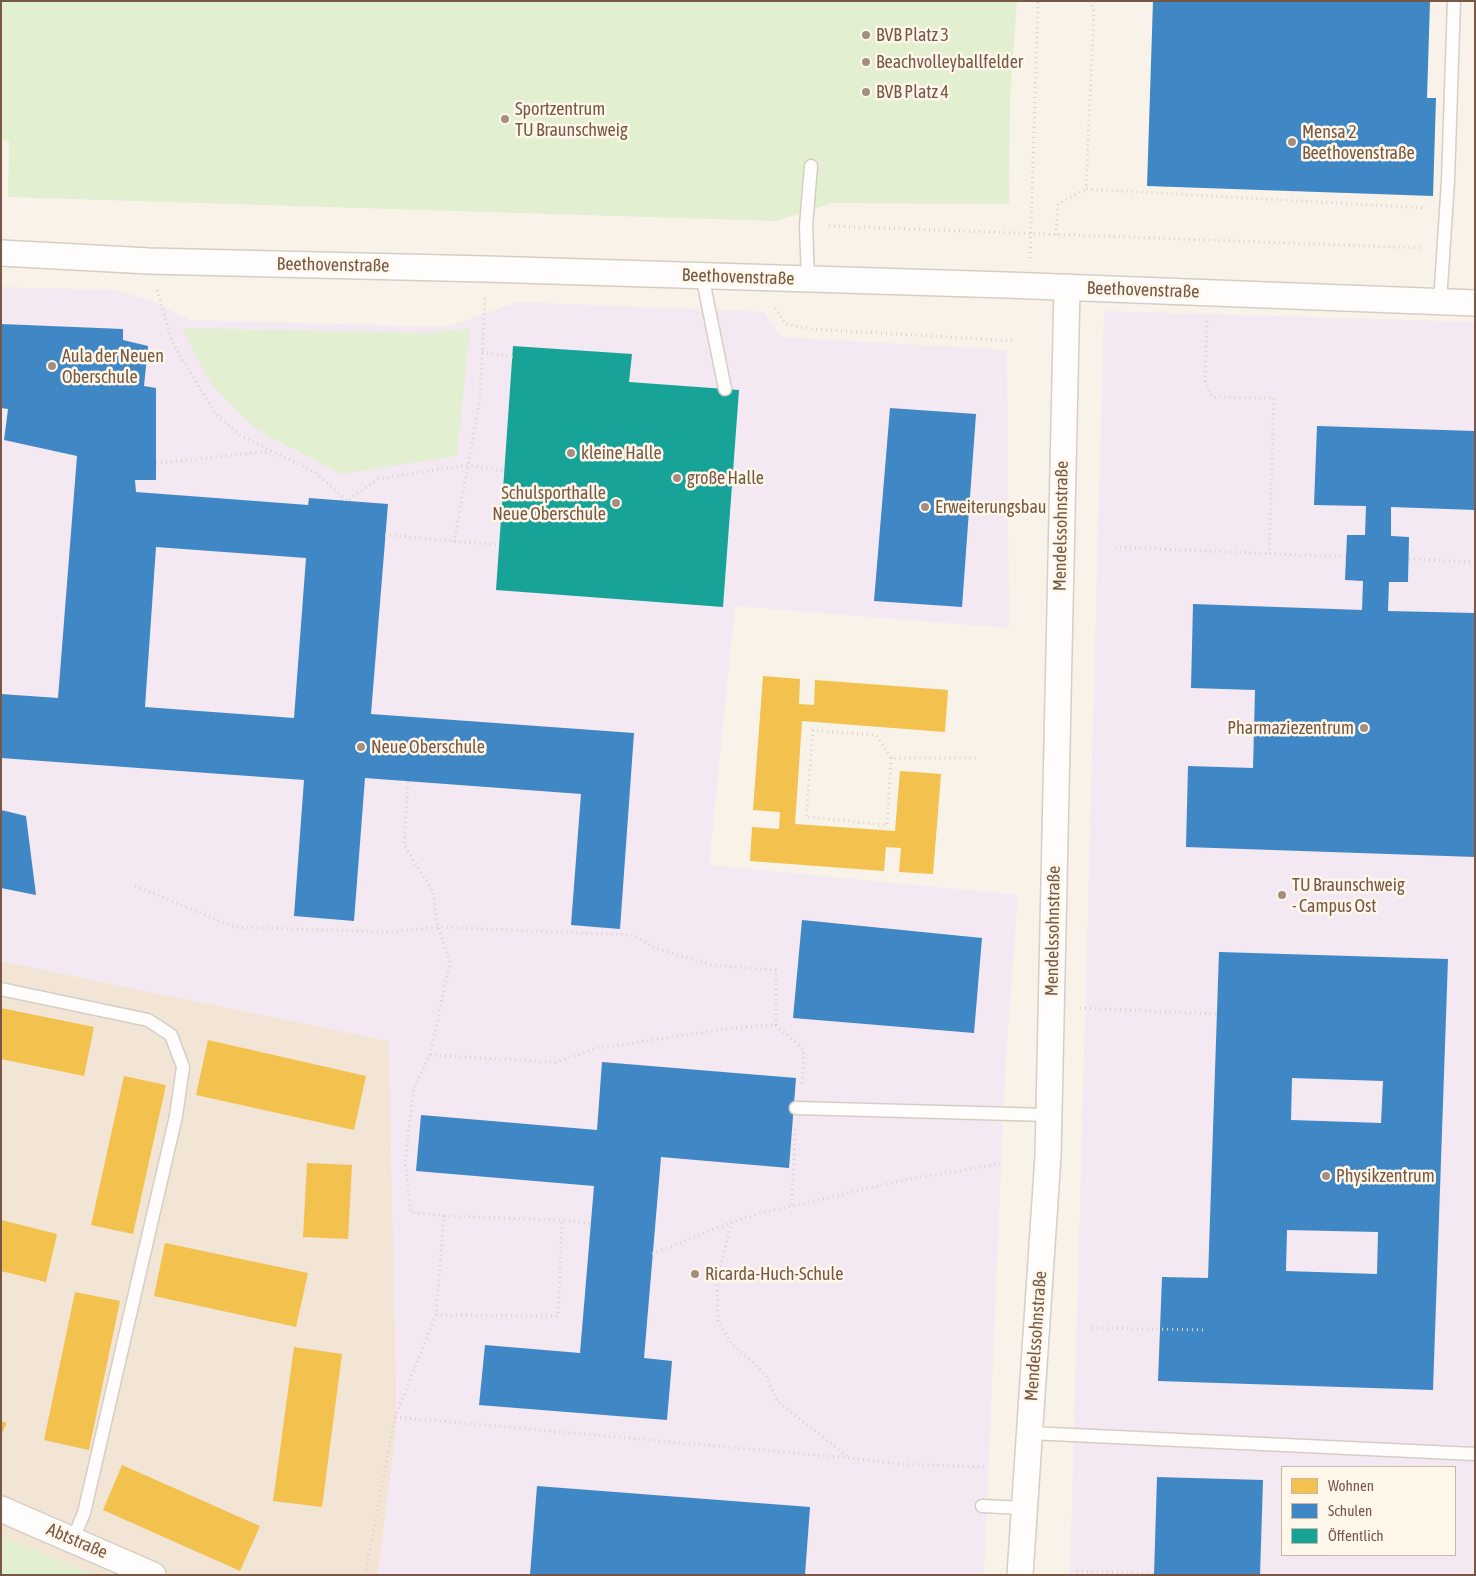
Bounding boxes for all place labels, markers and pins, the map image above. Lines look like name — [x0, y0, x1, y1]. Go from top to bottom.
place label: BVB Platz 3 — [876, 24, 949, 46]
marker: BVB Platz 3 — [860, 29, 872, 41]
place label: Beachvolleyballfelder — [876, 51, 1023, 73]
marker: Beachvolleyballfelder — [860, 56, 872, 68]
place label: BVB Platz 4 — [876, 81, 949, 103]
marker: BVB Platz 4 — [860, 86, 872, 98]
place label: Sportzentrum TU Braunschweig — [515, 98, 628, 140]
marker: Sportzentrum TU Braunschweig — [499, 113, 511, 125]
place label: Mensa 2 Beethovenstraße — [1302, 121, 1415, 163]
marker: Mensa 2 Beethovenstraße — [1286, 136, 1298, 148]
place label: Aula der Neuen Oberschule — [62, 345, 164, 388]
marker: Aula der Neuen Oberschule — [46, 360, 58, 372]
place label: kleine Halle — [581, 442, 662, 464]
marker: kleine Halle — [565, 447, 577, 459]
place label: große Halle — [687, 467, 764, 489]
marker: große Halle — [671, 472, 683, 484]
place label: Schulsporthalle Neue Oberschule — [492, 482, 606, 524]
place label: Erweiterungsbau — [935, 496, 1046, 518]
marker: Schulsporthalle Neue Oberschule — [610, 497, 622, 509]
marker: Erweiterungsbau — [919, 501, 931, 513]
place label: Pharmaziezentrum — [1227, 717, 1354, 739]
marker: Pharmaziezentrum — [1358, 722, 1370, 734]
place label: Neue Oberschule — [371, 736, 485, 758]
marker: Neue Oberschule — [355, 741, 367, 753]
place label: TU Braunschweig - Campus Ost — [1292, 874, 1405, 916]
marker: TU Braunschweig - Campus Ost — [1276, 889, 1288, 901]
place label: Physikzentrum — [1336, 1165, 1435, 1187]
marker: Physikzentrum — [1320, 1170, 1332, 1182]
place label: Ricarda-Huch-Schule — [705, 1263, 843, 1285]
marker: Ricarda-Huch-Schule — [689, 1268, 701, 1280]

